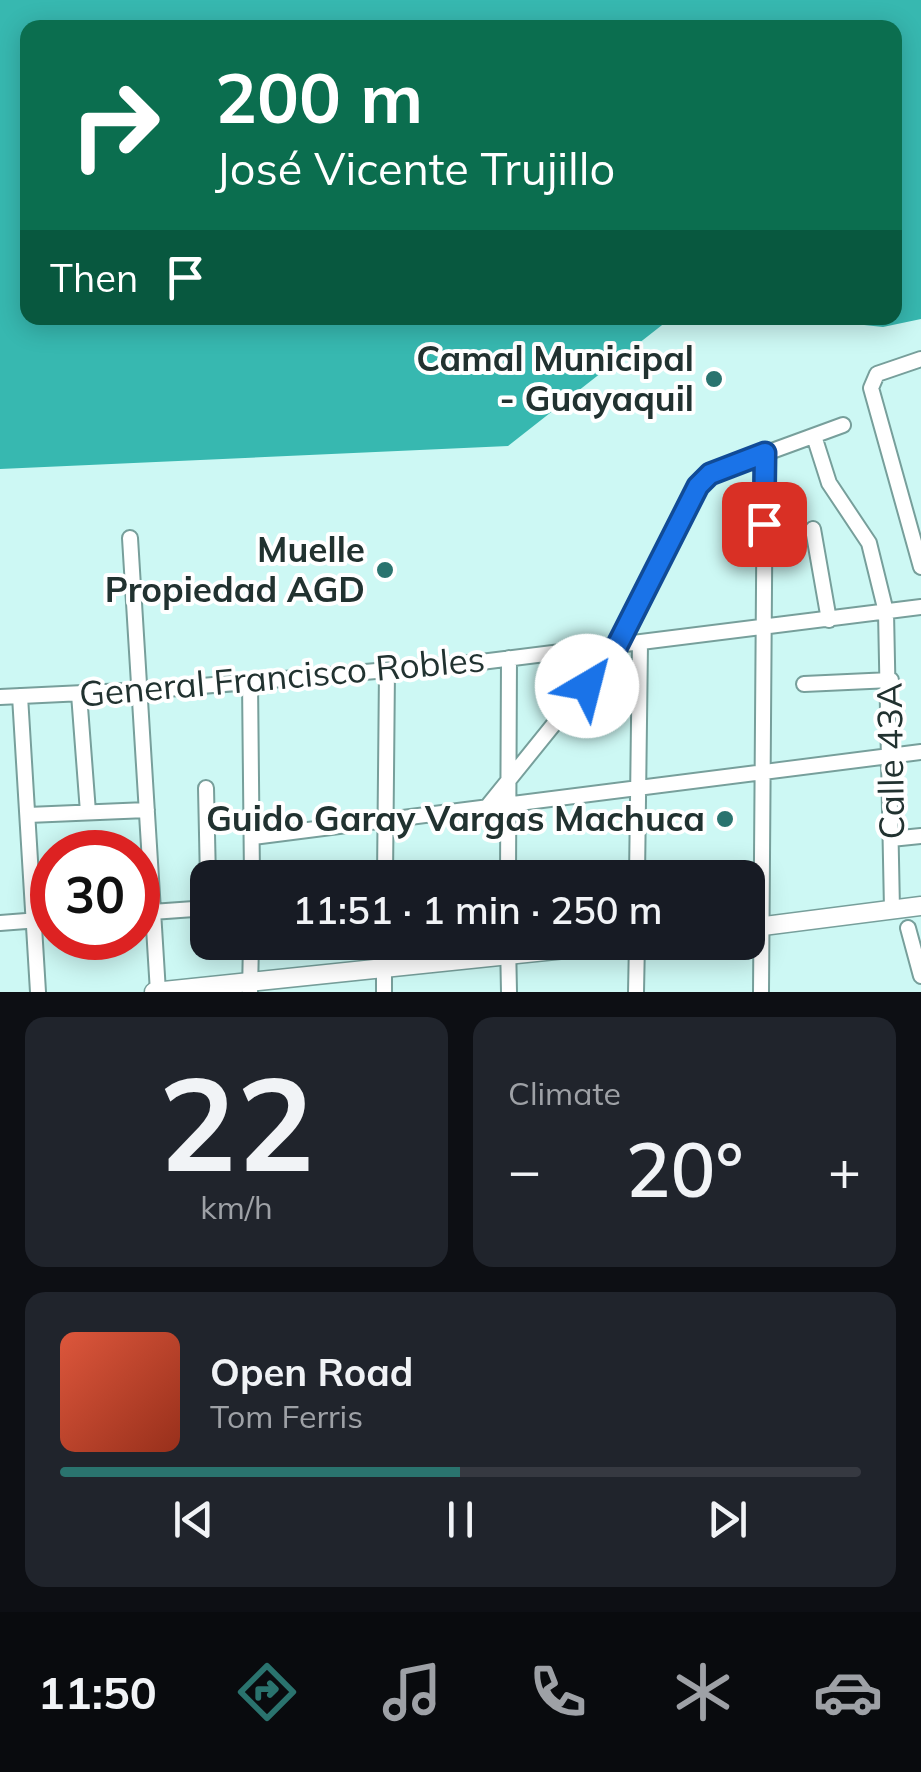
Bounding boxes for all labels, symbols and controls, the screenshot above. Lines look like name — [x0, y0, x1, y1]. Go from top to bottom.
text: 200 m — [215, 53, 423, 141]
icon: right — [50, 60, 180, 190]
text: José Vicente Trujillo — [215, 140, 615, 196]
icon: arrive — [158, 250, 213, 305]
text: Then — [50, 254, 138, 302]
place label: Camal Municipal - Guayaquil — [416, 336, 694, 420]
marker: Camal Municipal - Guayaquil — [703, 368, 725, 390]
pin — [722, 482, 807, 567]
icon: arrive — [737, 497, 792, 552]
place label: Muelle Propiedad AGD — [105, 527, 365, 611]
marker: Muelle Propiedad AGD — [374, 559, 396, 581]
position arrow — [535, 634, 639, 738]
street label: General Francisco Robles — [77, 636, 487, 716]
street label: Calle 43A — [867, 682, 913, 840]
place label: Guido Garay Vargas Machuca — [206, 796, 705, 840]
marker: Guido Garay Vargas Machuca — [714, 808, 736, 830]
speed limit sign: 30 — [30, 830, 160, 960]
text: 11:51 · 1 min · 250 m — [292, 886, 663, 934]
text: 22 — [158, 1040, 315, 1204]
text: Climate — [508, 1073, 621, 1113]
text: 20° — [625, 1122, 744, 1216]
text: − — [508, 1135, 541, 1204]
text: + — [828, 1135, 861, 1204]
text: km/h — [200, 1187, 273, 1227]
text: Open Road — [210, 1348, 413, 1396]
text: Tom Ferris — [210, 1396, 363, 1436]
icon: previous — [166, 1492, 221, 1547]
icon: pause — [433, 1492, 488, 1547]
icon: next — [700, 1492, 755, 1547]
icon: directions — [232, 1657, 302, 1727]
icon: music — [377, 1657, 447, 1727]
icon: phone — [523, 1657, 593, 1727]
icon: climate — [668, 1657, 738, 1727]
icon: car — [813, 1657, 883, 1727]
text: 11:50 — [38, 1664, 157, 1720]

